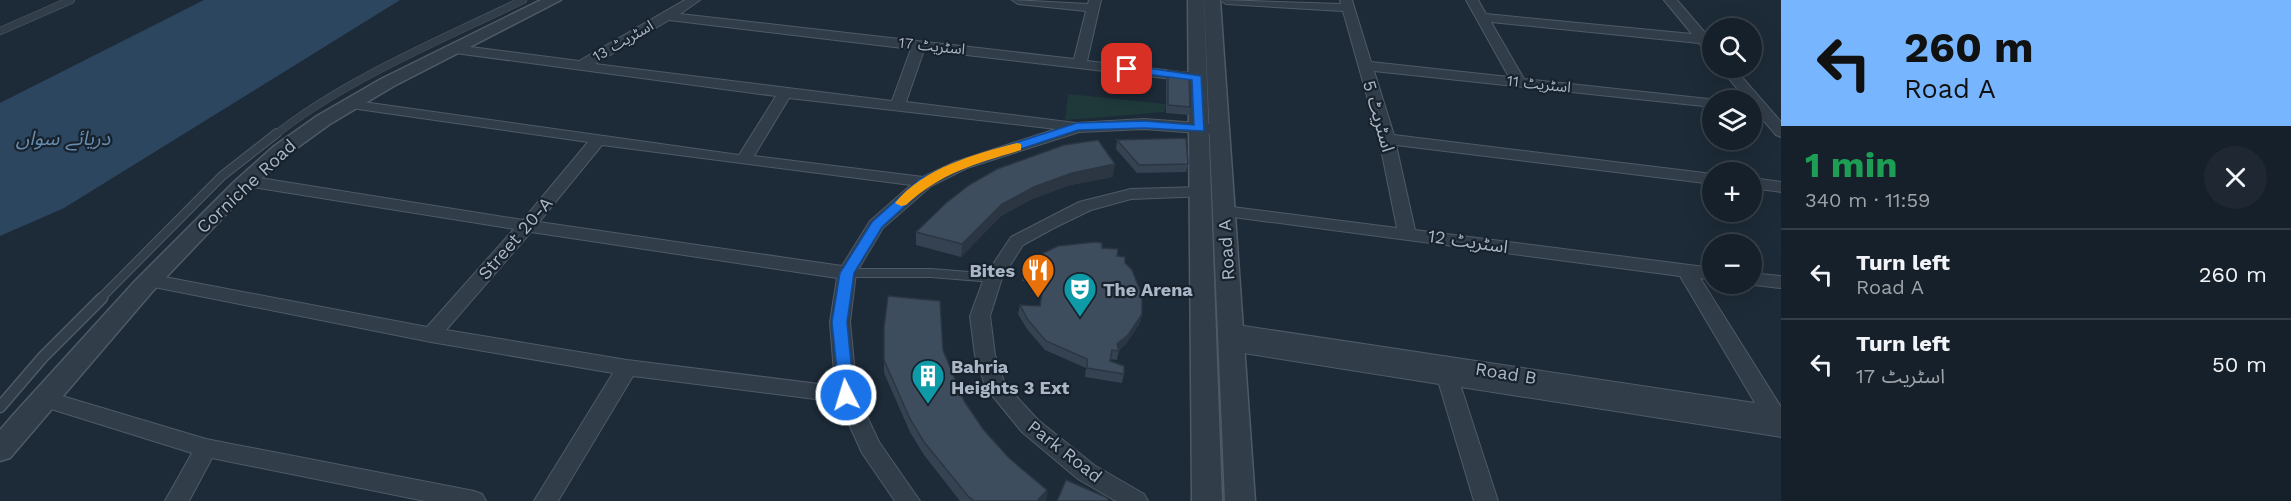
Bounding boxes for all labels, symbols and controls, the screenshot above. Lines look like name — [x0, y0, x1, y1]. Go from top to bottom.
street label: اسٹریٹ 13 — [589, 16, 657, 66]
map controls — [1702, 18, 1762, 294]
button: search — [1702, 18, 1762, 78]
text: 260 m — [1904, 23, 2034, 72]
icon: left — [1805, 24, 1883, 102]
street label: اسٹریٹ 17 — [898, 34, 966, 58]
pin — [1101, 43, 1152, 94]
icon: arrive — [1110, 52, 1143, 85]
street label: اسٹریٹ 11 — [1506, 72, 1572, 96]
text: Road A — [1904, 73, 1996, 105]
street label: اسٹریٹ 5 — [1358, 78, 1399, 154]
button: layers — [1702, 90, 1762, 150]
water label: دریائے سواں — [16, 126, 111, 151]
street label: Corniche Road — [192, 135, 300, 237]
text: 1 min — [1805, 144, 1897, 186]
button: close — [2204, 146, 2267, 209]
button: + — [1702, 162, 1762, 222]
text: 340 m · 11:59 — [1805, 188, 1930, 212]
street label: Street 20-A — [473, 192, 557, 284]
street label: Road A — [1213, 219, 1239, 281]
street label: اسٹریٹ 12 — [1427, 225, 1509, 258]
button: − — [1702, 234, 1762, 294]
text: Turn left — [1856, 250, 1950, 275]
restaurant icon: Bites — [1020, 252, 1056, 299]
icon: left — [1805, 258, 1838, 291]
place label: Bites — [970, 260, 1015, 281]
text: 260 m — [2199, 262, 2267, 287]
theatre icon: The Arena — [1062, 271, 1098, 318]
text: Road A — [1856, 275, 1924, 299]
place label: The Arena — [1103, 279, 1193, 300]
text: Turn left — [1856, 331, 1950, 356]
icon: left — [1805, 348, 1838, 381]
text: 50 m — [2212, 352, 2267, 377]
place label: Bahria Heights 3 Ext — [951, 356, 1070, 398]
building icon: Bahria Heights 3 Ext — [910, 358, 946, 405]
street label: Road B — [1474, 358, 1538, 388]
position arrow — [814, 363, 878, 427]
text: اسٹریٹ 17 — [1856, 364, 1945, 388]
street label: Park Road — [1024, 416, 1106, 486]

